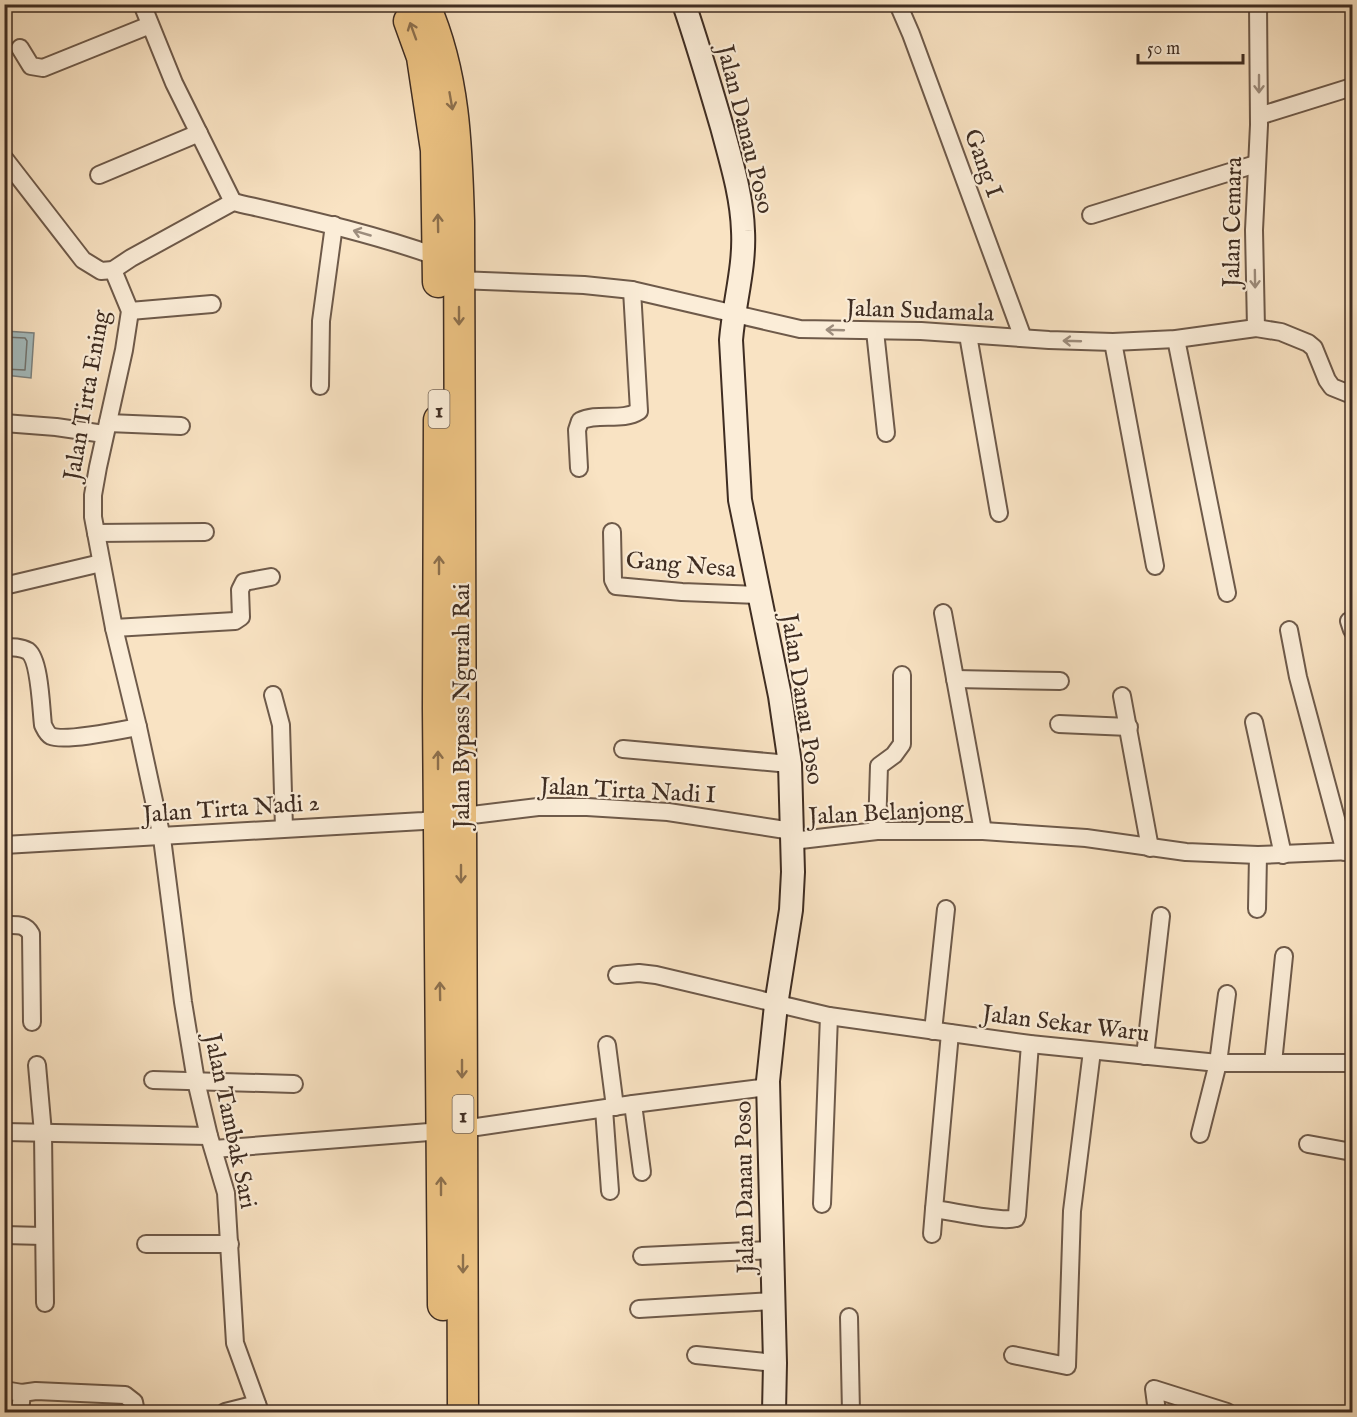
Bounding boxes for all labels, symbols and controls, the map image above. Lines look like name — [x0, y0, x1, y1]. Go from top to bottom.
one-way arrow — [406, 22, 417, 41]
scale bar — [1138, 27, 1243, 65]
text: 50 m — [1147, 38, 1180, 61]
street label: Jalan Danau Poso — [708, 39, 780, 217]
one-way arrow — [1253, 73, 1265, 93]
one-way arrow — [446, 91, 457, 110]
street label: Gang I — [956, 125, 1009, 202]
street label: Jalan Cemara — [1217, 156, 1250, 291]
one-way arrow — [432, 214, 444, 234]
one-way arrow — [353, 227, 372, 238]
one-way arrow — [1249, 268, 1260, 288]
street label: Jalan Sudamala — [842, 293, 995, 330]
one-way arrow — [453, 306, 465, 326]
street label: Jalan Tirta Ening — [57, 307, 118, 486]
one-way arrow — [826, 324, 846, 336]
one-way arrow — [1062, 335, 1082, 346]
road number: 1 — [428, 390, 450, 428]
street label: Gang Nesa — [625, 545, 738, 586]
one-way arrow — [433, 556, 445, 576]
street label: Jalan Bypass Ngurah Rai — [447, 583, 478, 832]
street label: Jalan Danau Poso — [772, 609, 830, 787]
one-way arrow — [432, 751, 444, 771]
street label: Jalan Tirta Nadi I — [536, 771, 717, 812]
street label: Jalan Tirta Nadi 2 — [139, 788, 321, 831]
street label: Jalan Belanjong — [805, 794, 965, 833]
one-way arrow — [455, 864, 467, 884]
one-way arrow — [434, 982, 445, 1002]
street label: Jalan Sekar Waru — [978, 998, 1151, 1050]
street label: Jalan Tambak Sari — [195, 1028, 263, 1212]
one-way arrow — [456, 1059, 468, 1079]
road number: 1 — [452, 1095, 474, 1133]
street label: Jalan Danau Poso — [728, 1100, 763, 1277]
one-way arrow — [436, 1177, 447, 1197]
one-way arrow — [457, 1254, 469, 1274]

